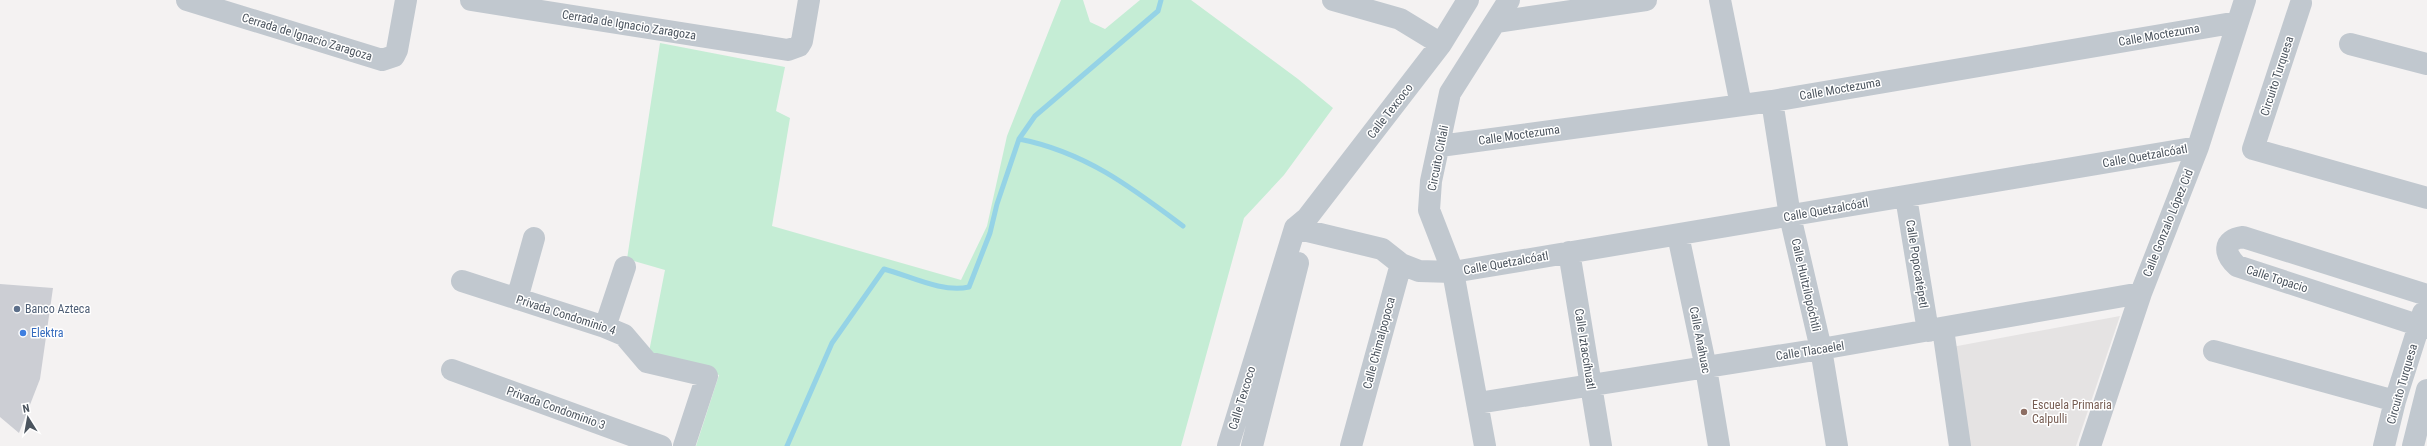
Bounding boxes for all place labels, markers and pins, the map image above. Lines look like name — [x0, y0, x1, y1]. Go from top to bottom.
place label: Banco Azteca — [25, 302, 90, 316]
marker: Banco Azteca — [12, 304, 22, 314]
place label: Elektra — [31, 326, 64, 340]
marker: Elektra — [18, 328, 28, 338]
place label: Escuela Primaria Calpulli — [2032, 398, 2112, 426]
marker: Escuela Primaria Calpulli — [2019, 407, 2029, 417]

